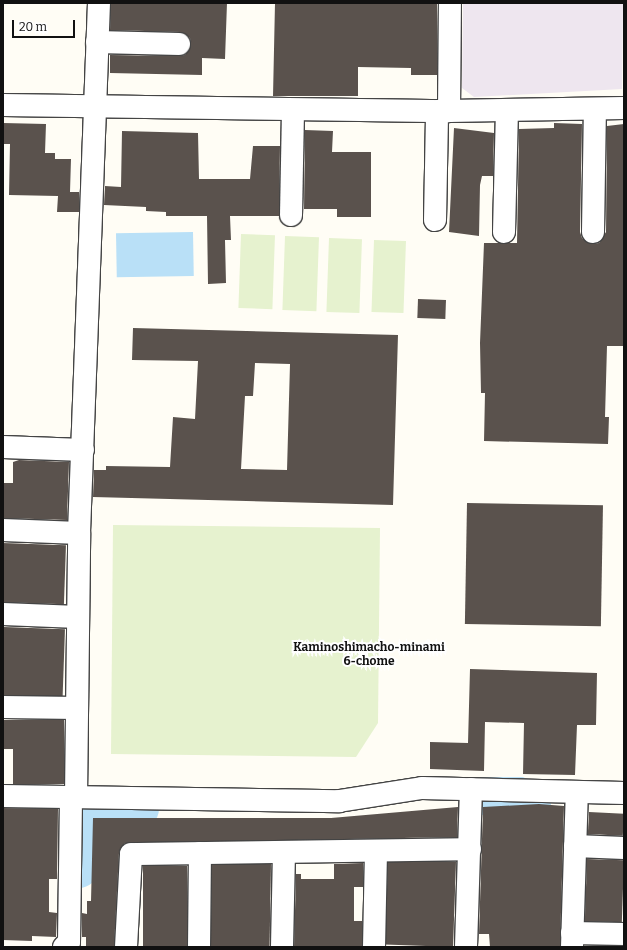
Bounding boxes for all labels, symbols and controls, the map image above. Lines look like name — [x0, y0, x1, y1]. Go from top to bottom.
scale bar — [14, 12, 77, 38]
text: 20 m — [19, 20, 47, 34]
district label: Kaminoshimacho-minami 6-chome — [293, 641, 445, 669]

